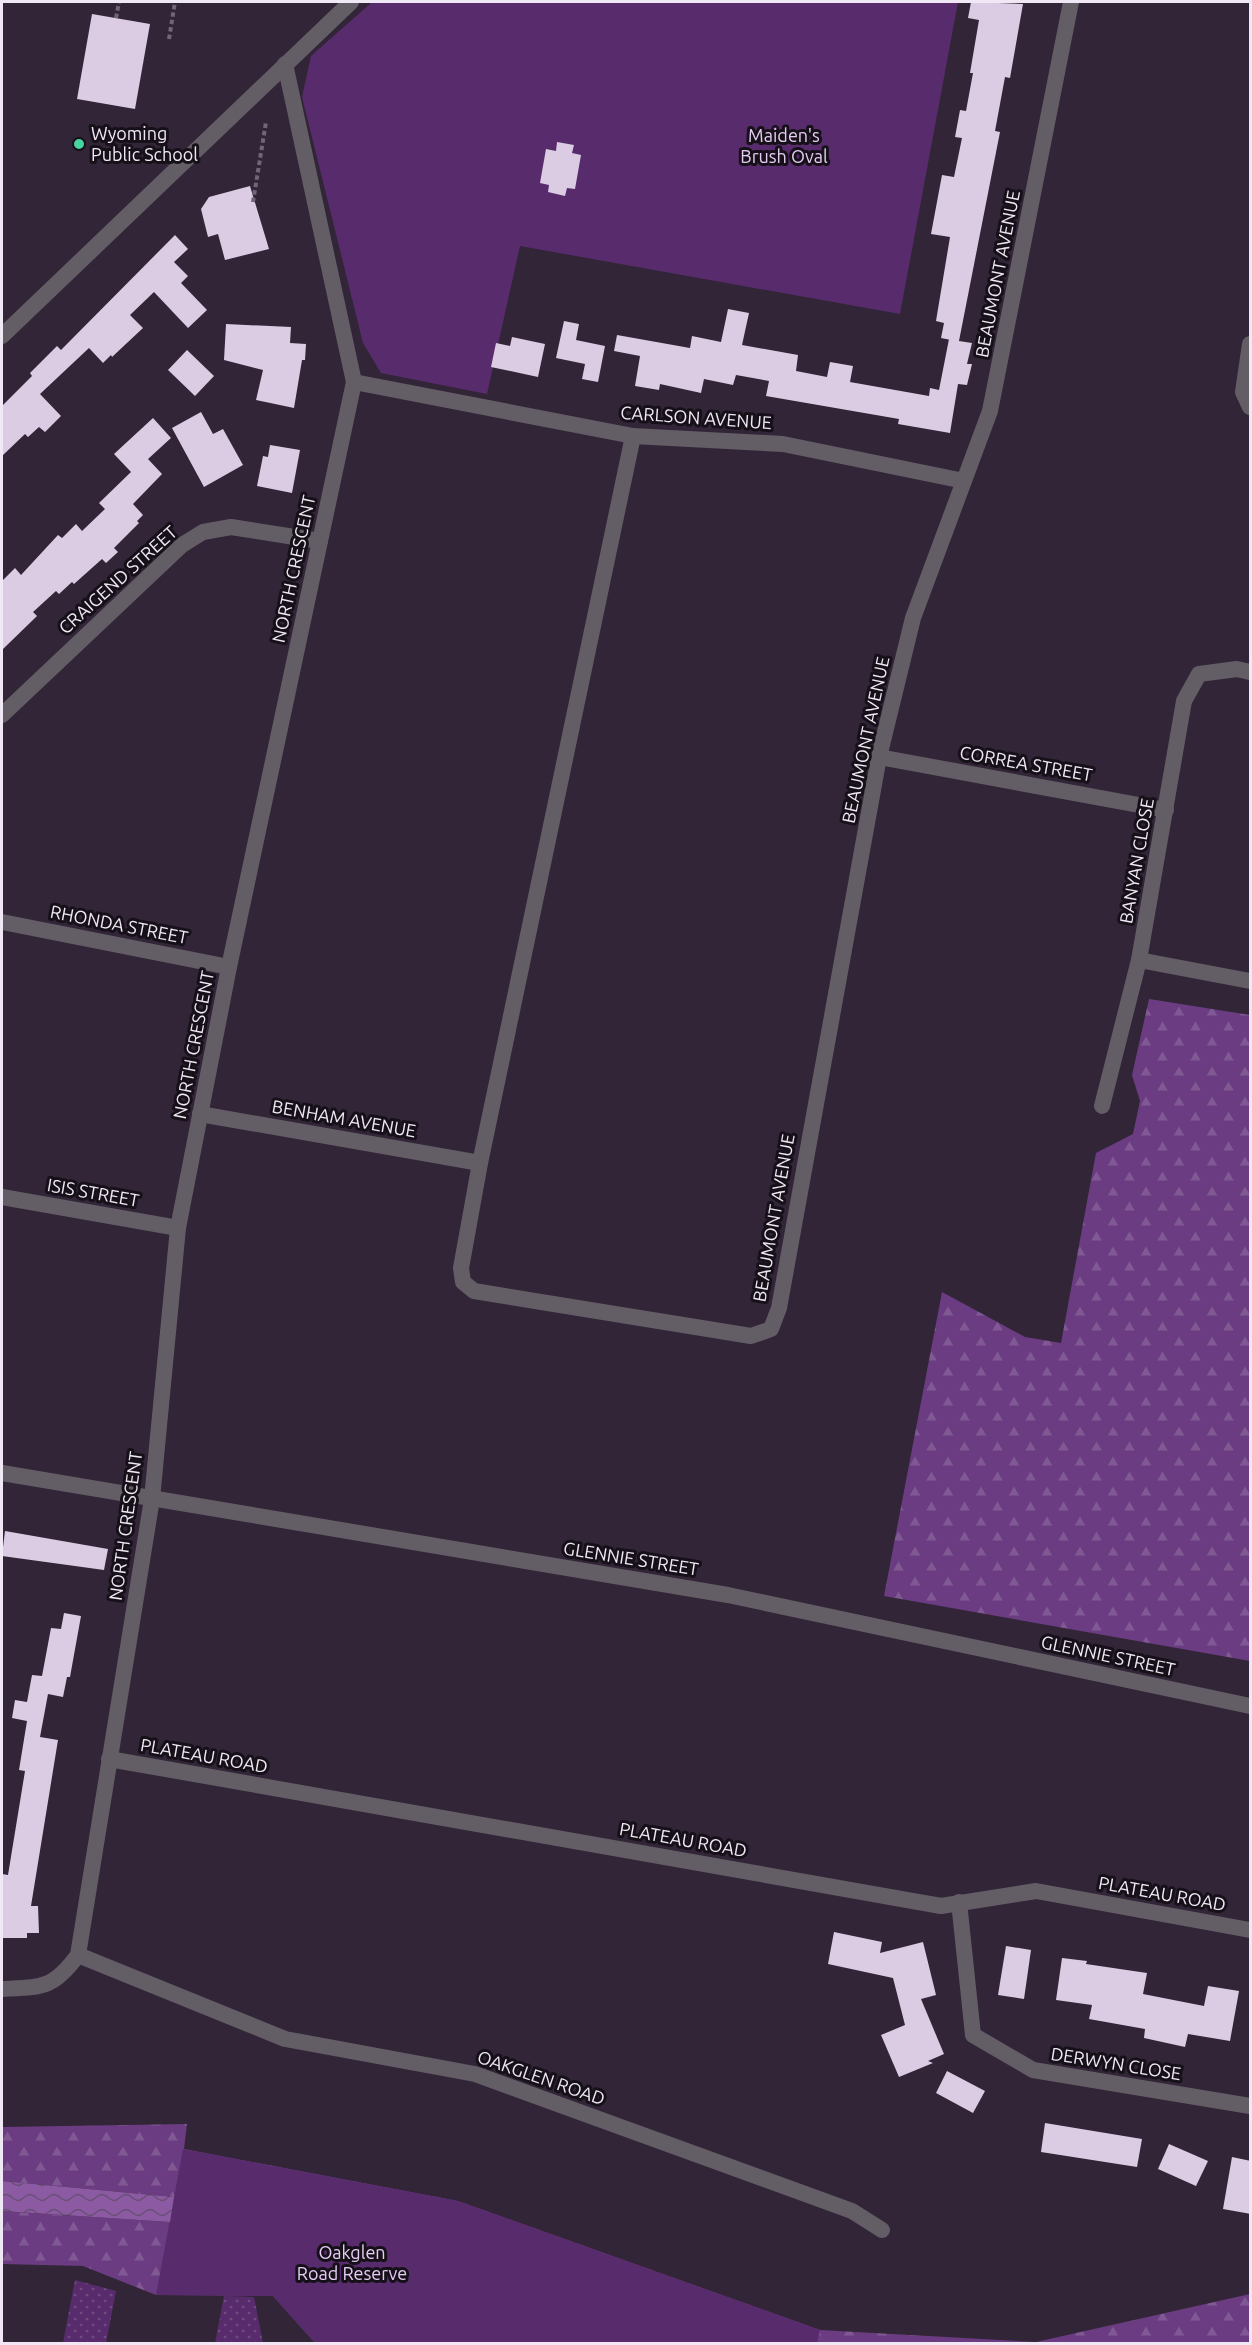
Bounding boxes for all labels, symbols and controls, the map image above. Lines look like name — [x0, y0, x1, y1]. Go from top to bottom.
place label: Wyoming Public School — [91, 123, 198, 164]
park label: Maiden's Brush Oval — [740, 125, 828, 166]
marker: Wyoming Public School — [72, 137, 86, 151]
street label: BEAUMONT AVENUE — [971, 189, 1023, 359]
street label: CARLSON AVENUE — [620, 402, 772, 432]
street label: NORTH CRESCENT — [268, 493, 318, 644]
street label: CRAIGEND STREET — [54, 521, 180, 637]
street label: BEAUMONT AVENUE — [838, 655, 892, 825]
street label: CORREA STREET — [958, 742, 1094, 785]
street label: BANYAN CLOSE — [1115, 797, 1157, 925]
street label: RHONDA STREET — [49, 901, 190, 947]
street label: NORTH CRESCENT — [169, 969, 217, 1121]
street label: BENHAM AVENUE — [271, 1095, 418, 1141]
street label: BEAUMONT AVENUE — [748, 1132, 798, 1303]
street label: ISIS STREET — [46, 1174, 141, 1210]
street label: NORTH CRESCENT — [105, 1450, 145, 1602]
street label: GLENNIE STREET — [562, 1537, 700, 1579]
street label: GLENNIE STREET — [1039, 1631, 1177, 1679]
street label: PLATEAU ROAD — [139, 1734, 269, 1776]
street label: PLATEAU ROAD — [618, 1818, 748, 1860]
street label: PLATEAU ROAD — [1097, 1872, 1227, 1914]
street label: DERWYN CLOSE — [1050, 2043, 1183, 2083]
street label: OAKGLEN ROAD — [475, 2046, 608, 2108]
park label: Oakglen Road Reserve — [297, 2242, 407, 2283]

